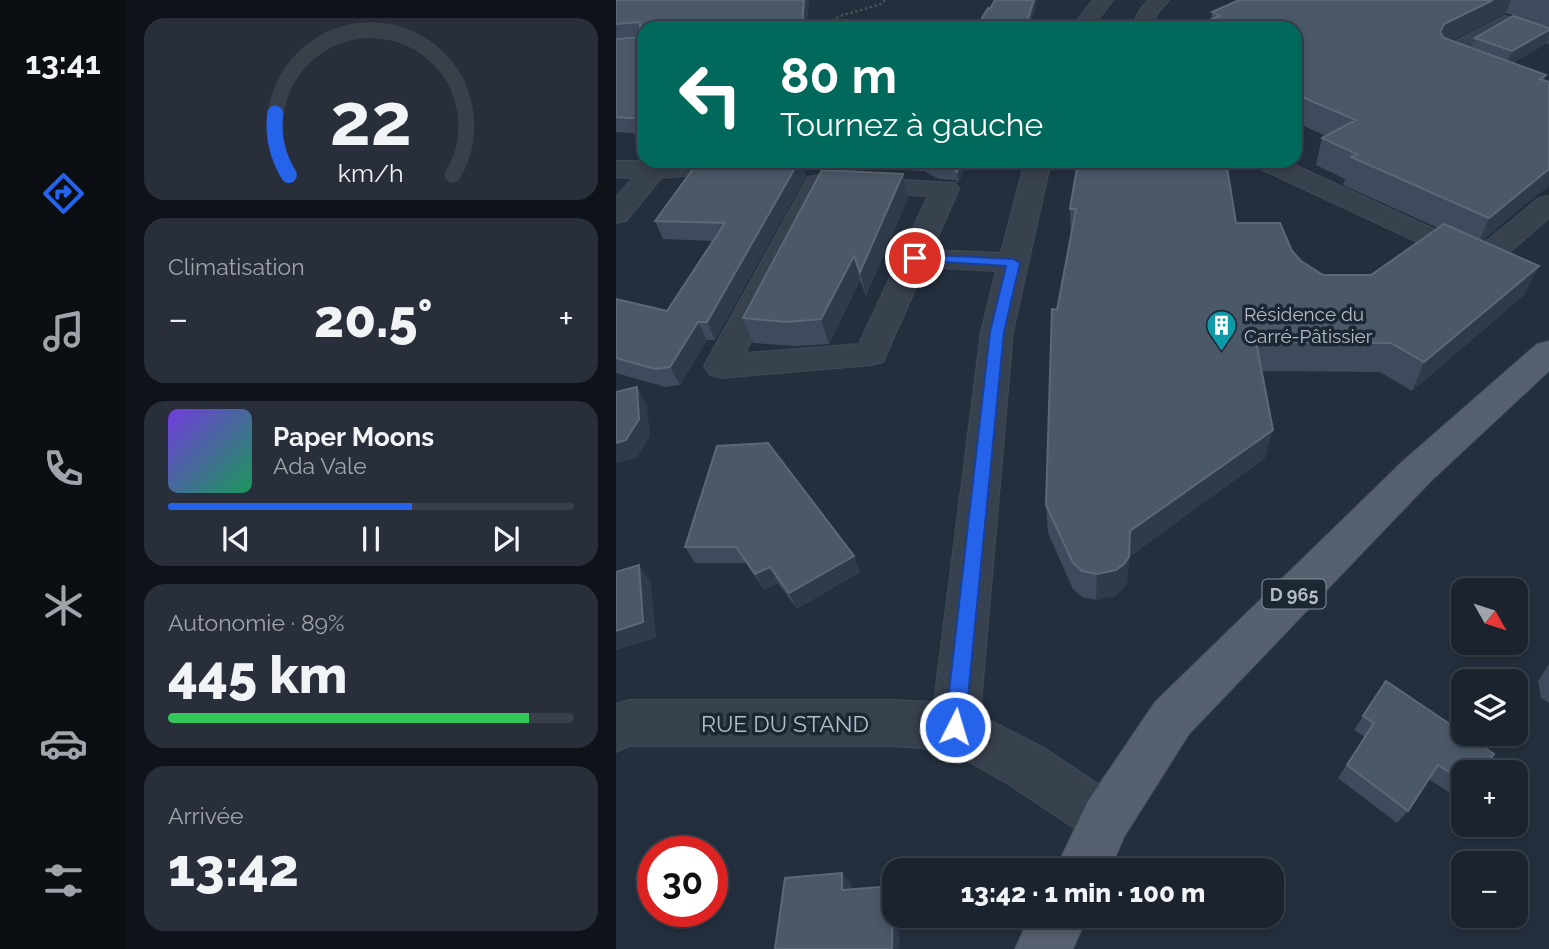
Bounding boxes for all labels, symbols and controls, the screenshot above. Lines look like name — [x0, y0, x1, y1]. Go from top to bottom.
text: 13:41 — [25, 44, 101, 81]
text: 80 m — [780, 47, 897, 104]
icon: left — [665, 49, 756, 140]
text: 22 — [330, 77, 412, 162]
text: Tournez à gauche — [780, 106, 1043, 143]
text: km/h — [338, 158, 404, 188]
icon: directions — [39, 169, 88, 218]
pin — [885, 228, 945, 288]
icon: arrive — [896, 239, 934, 277]
text: Climatisation — [168, 253, 305, 280]
text: 20.5° — [314, 288, 433, 349]
text: − — [168, 296, 188, 341]
text: + — [558, 296, 574, 341]
place label: Résidence du Carré-Pâtissier — [1244, 303, 1373, 347]
icon: music — [39, 307, 88, 356]
building icon: Résidence du Carré-Pâtissier — [1204, 308, 1238, 352]
text: Paper Moons — [273, 422, 434, 452]
icon: phone — [39, 444, 88, 493]
text: Ada Vale — [273, 452, 367, 479]
icon: previous — [217, 520, 255, 558]
icon: pause — [352, 520, 390, 558]
icon: next — [487, 520, 525, 558]
north arrow — [1451, 578, 1528, 654]
map controls — [1451, 578, 1528, 928]
road number: D 965 — [1262, 580, 1326, 608]
icon: climate — [39, 581, 88, 630]
text: Autonomie · 89% — [168, 609, 345, 636]
text: 445 km — [168, 644, 347, 705]
button: layers — [1451, 669, 1528, 746]
position arrow — [918, 690, 992, 764]
street label: RUE DU STAND — [701, 710, 869, 737]
icon: car — [39, 719, 88, 768]
button: + — [1451, 760, 1528, 837]
text: Arrivée — [168, 802, 244, 829]
speed limit sign: 30 — [637, 836, 728, 927]
text: 13:42 — [168, 837, 299, 898]
button: − — [1451, 851, 1528, 928]
icon: filters — [39, 856, 88, 905]
text: 13:42 · 1 min · 100 m — [961, 878, 1205, 908]

